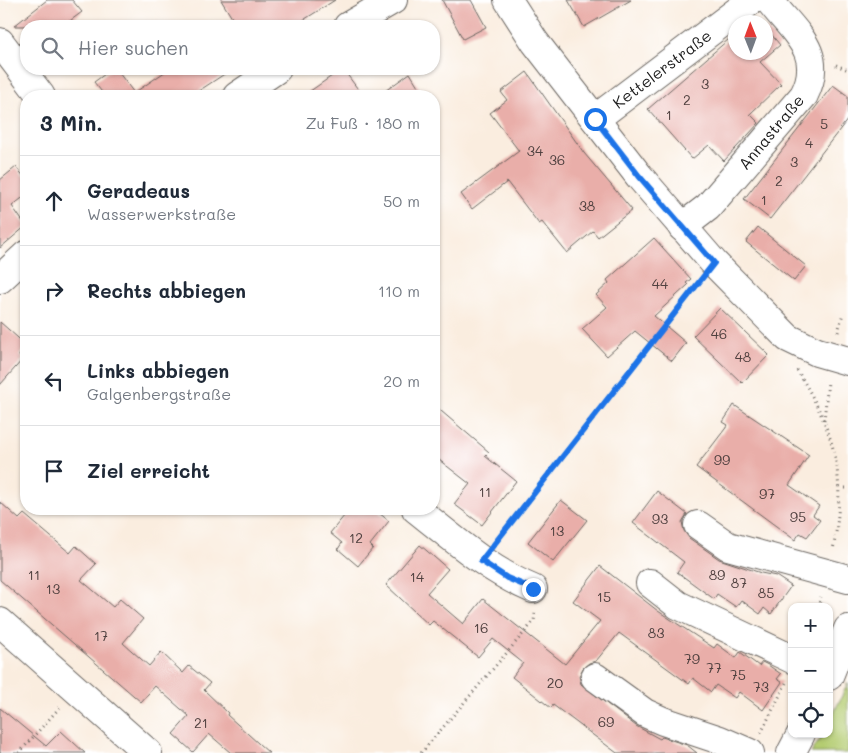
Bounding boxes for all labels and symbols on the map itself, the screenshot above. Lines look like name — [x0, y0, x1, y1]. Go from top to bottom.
north arrow — [728, 15, 773, 60]
street label: Kettelerstraße — [608, 25, 715, 113]
house number: 3 — [701, 74, 709, 93]
house number: 2 — [683, 90, 691, 109]
street label: Annastraße — [733, 90, 808, 174]
house number: 1 — [666, 105, 672, 124]
route start — [584, 108, 607, 131]
house number: 5 — [820, 114, 828, 133]
house number: 4 — [805, 133, 814, 152]
house number: 34 — [527, 141, 544, 160]
house number: 36 — [549, 150, 565, 169]
house number: 3 — [790, 152, 798, 171]
house number: 2 — [775, 171, 783, 190]
house number: 1 — [761, 190, 767, 209]
house number: 38 — [579, 196, 595, 215]
house number: 44 — [652, 274, 669, 293]
house number: 46 — [711, 324, 727, 343]
house number: 48 — [735, 347, 751, 366]
house number: 99 — [714, 450, 730, 469]
house number: 11 — [479, 482, 491, 501]
house number: 97 — [759, 484, 775, 503]
house number: 95 — [790, 507, 806, 526]
house number: 93 — [652, 509, 668, 528]
house number: 13 — [550, 521, 564, 540]
house number: 12 — [349, 528, 363, 547]
house number: 11 — [28, 565, 40, 584]
house number: 89 — [709, 565, 725, 584]
house number: 14 — [410, 567, 425, 586]
house number: 87 — [731, 573, 747, 592]
route end — [522, 578, 545, 601]
house number: 13 — [46, 579, 60, 598]
house number: 85 — [758, 583, 774, 602]
house number: 15 — [597, 587, 611, 606]
house number: 16 — [474, 618, 488, 637]
house number: 83 — [648, 623, 664, 642]
house number: 17 — [94, 626, 108, 645]
house number: 79 — [684, 649, 700, 668]
house number: 77 — [706, 658, 722, 677]
house number: 75 — [730, 665, 746, 684]
house number: 20 — [547, 673, 564, 692]
house number: 73 — [753, 677, 769, 696]
house number: 69 — [598, 712, 614, 731]
house number: 21 — [194, 713, 208, 732]

